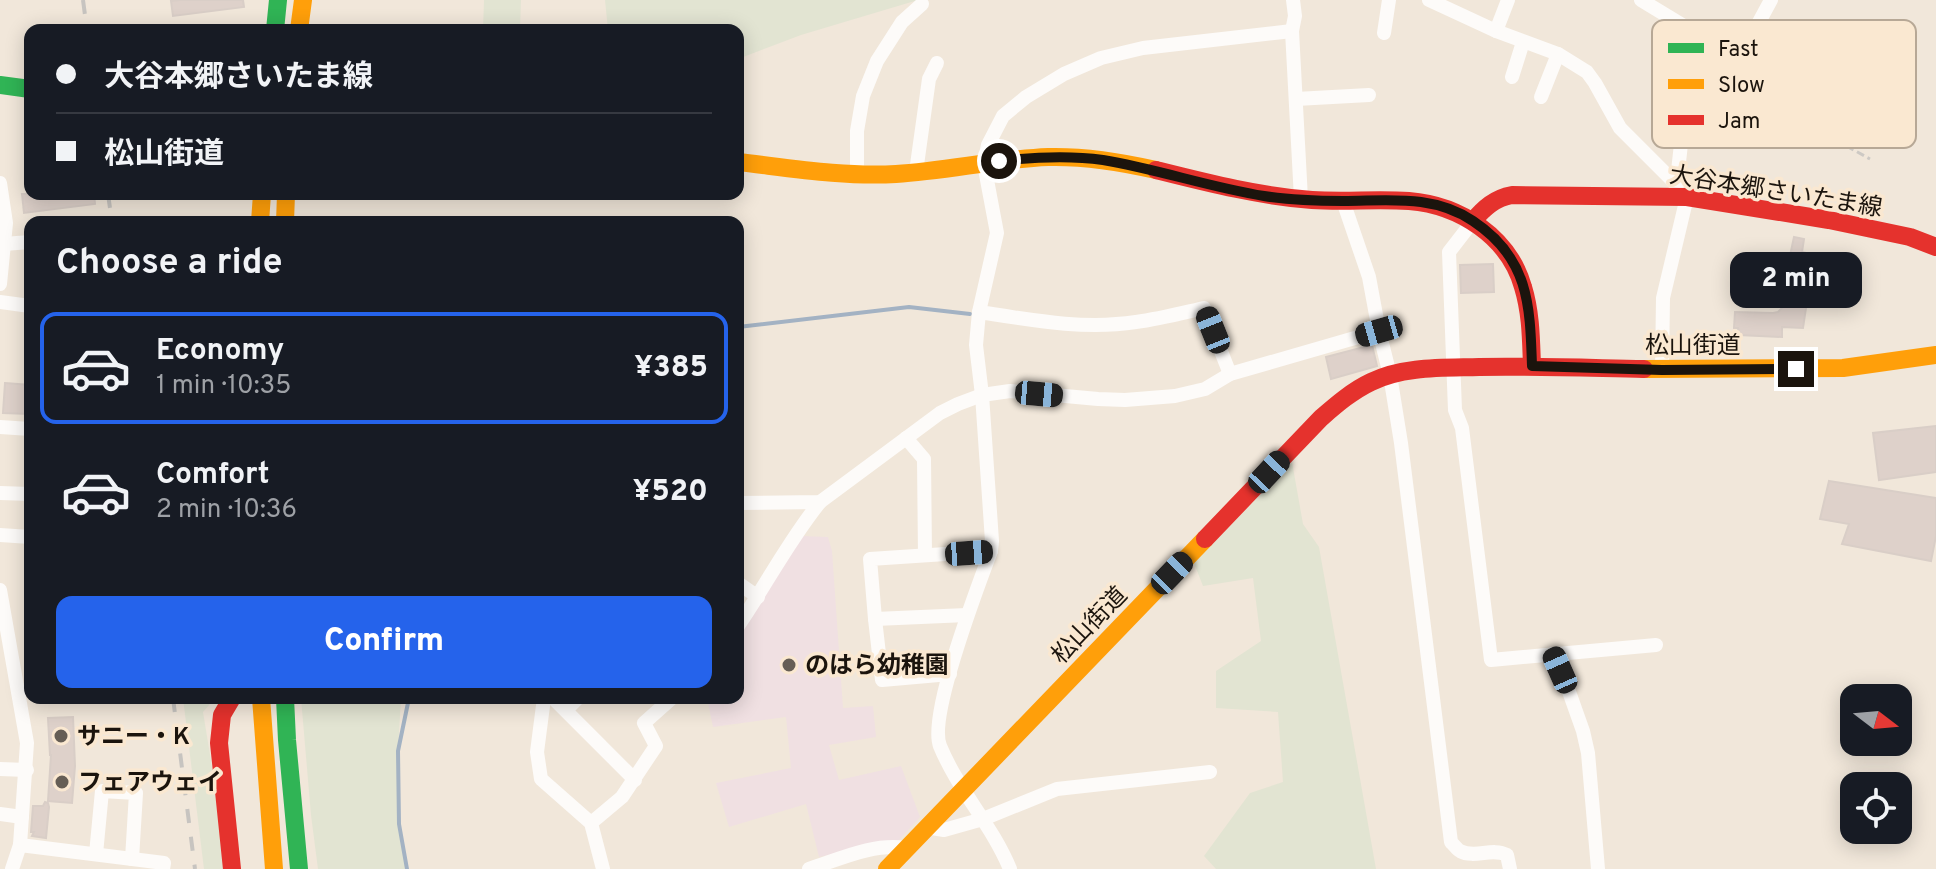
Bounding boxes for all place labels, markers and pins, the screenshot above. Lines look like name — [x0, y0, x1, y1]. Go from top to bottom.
place label: のはら幼稚園 — [805, 652, 949, 682]
marker: のはら幼稚園 — [780, 656, 798, 674]
place label: サニー・K — [77, 723, 190, 753]
marker: サニー・K — [52, 727, 70, 745]
place label: フェアウェイ — [78, 769, 222, 799]
marker: フェアウェイ — [53, 773, 71, 791]

